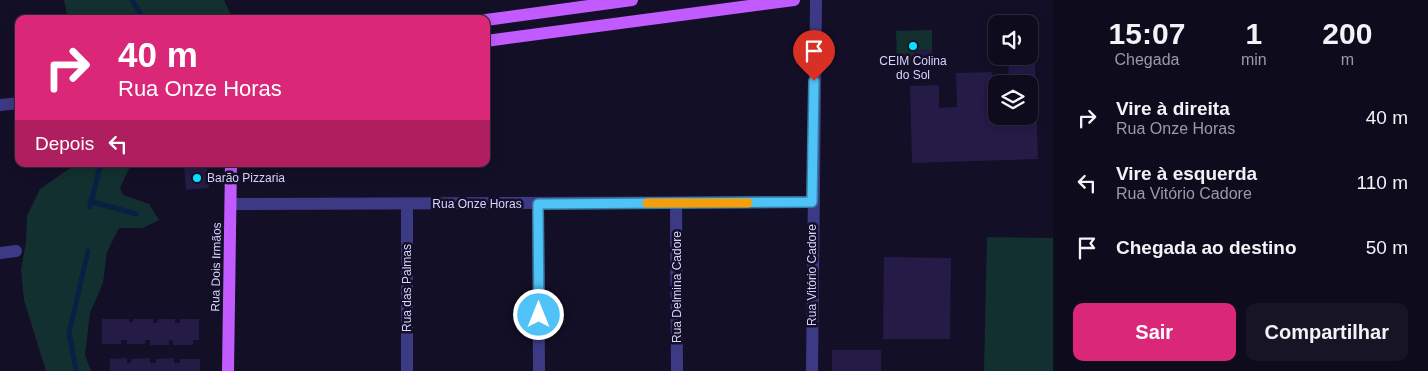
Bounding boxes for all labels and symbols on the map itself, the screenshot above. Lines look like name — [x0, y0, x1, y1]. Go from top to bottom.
pin — [793, 30, 835, 81]
marker: CEIM Colina do Sol — [907, 40, 919, 52]
place label: CEIM Colina do Sol — [879, 54, 947, 82]
place label: Barão Pizzaria — [207, 171, 285, 185]
marker: Barão Pizzaria — [191, 172, 203, 184]
street label: Rua Onze Horas — [432, 197, 522, 211]
street label: Rua Dois Irmãos — [208, 222, 224, 312]
street label: Rua Vitório Cadore — [805, 224, 819, 326]
street label: Rua Delmina Cadore — [670, 231, 684, 343]
street label: Rua das Palmas — [400, 244, 414, 332]
position arrow — [512, 288, 564, 340]

